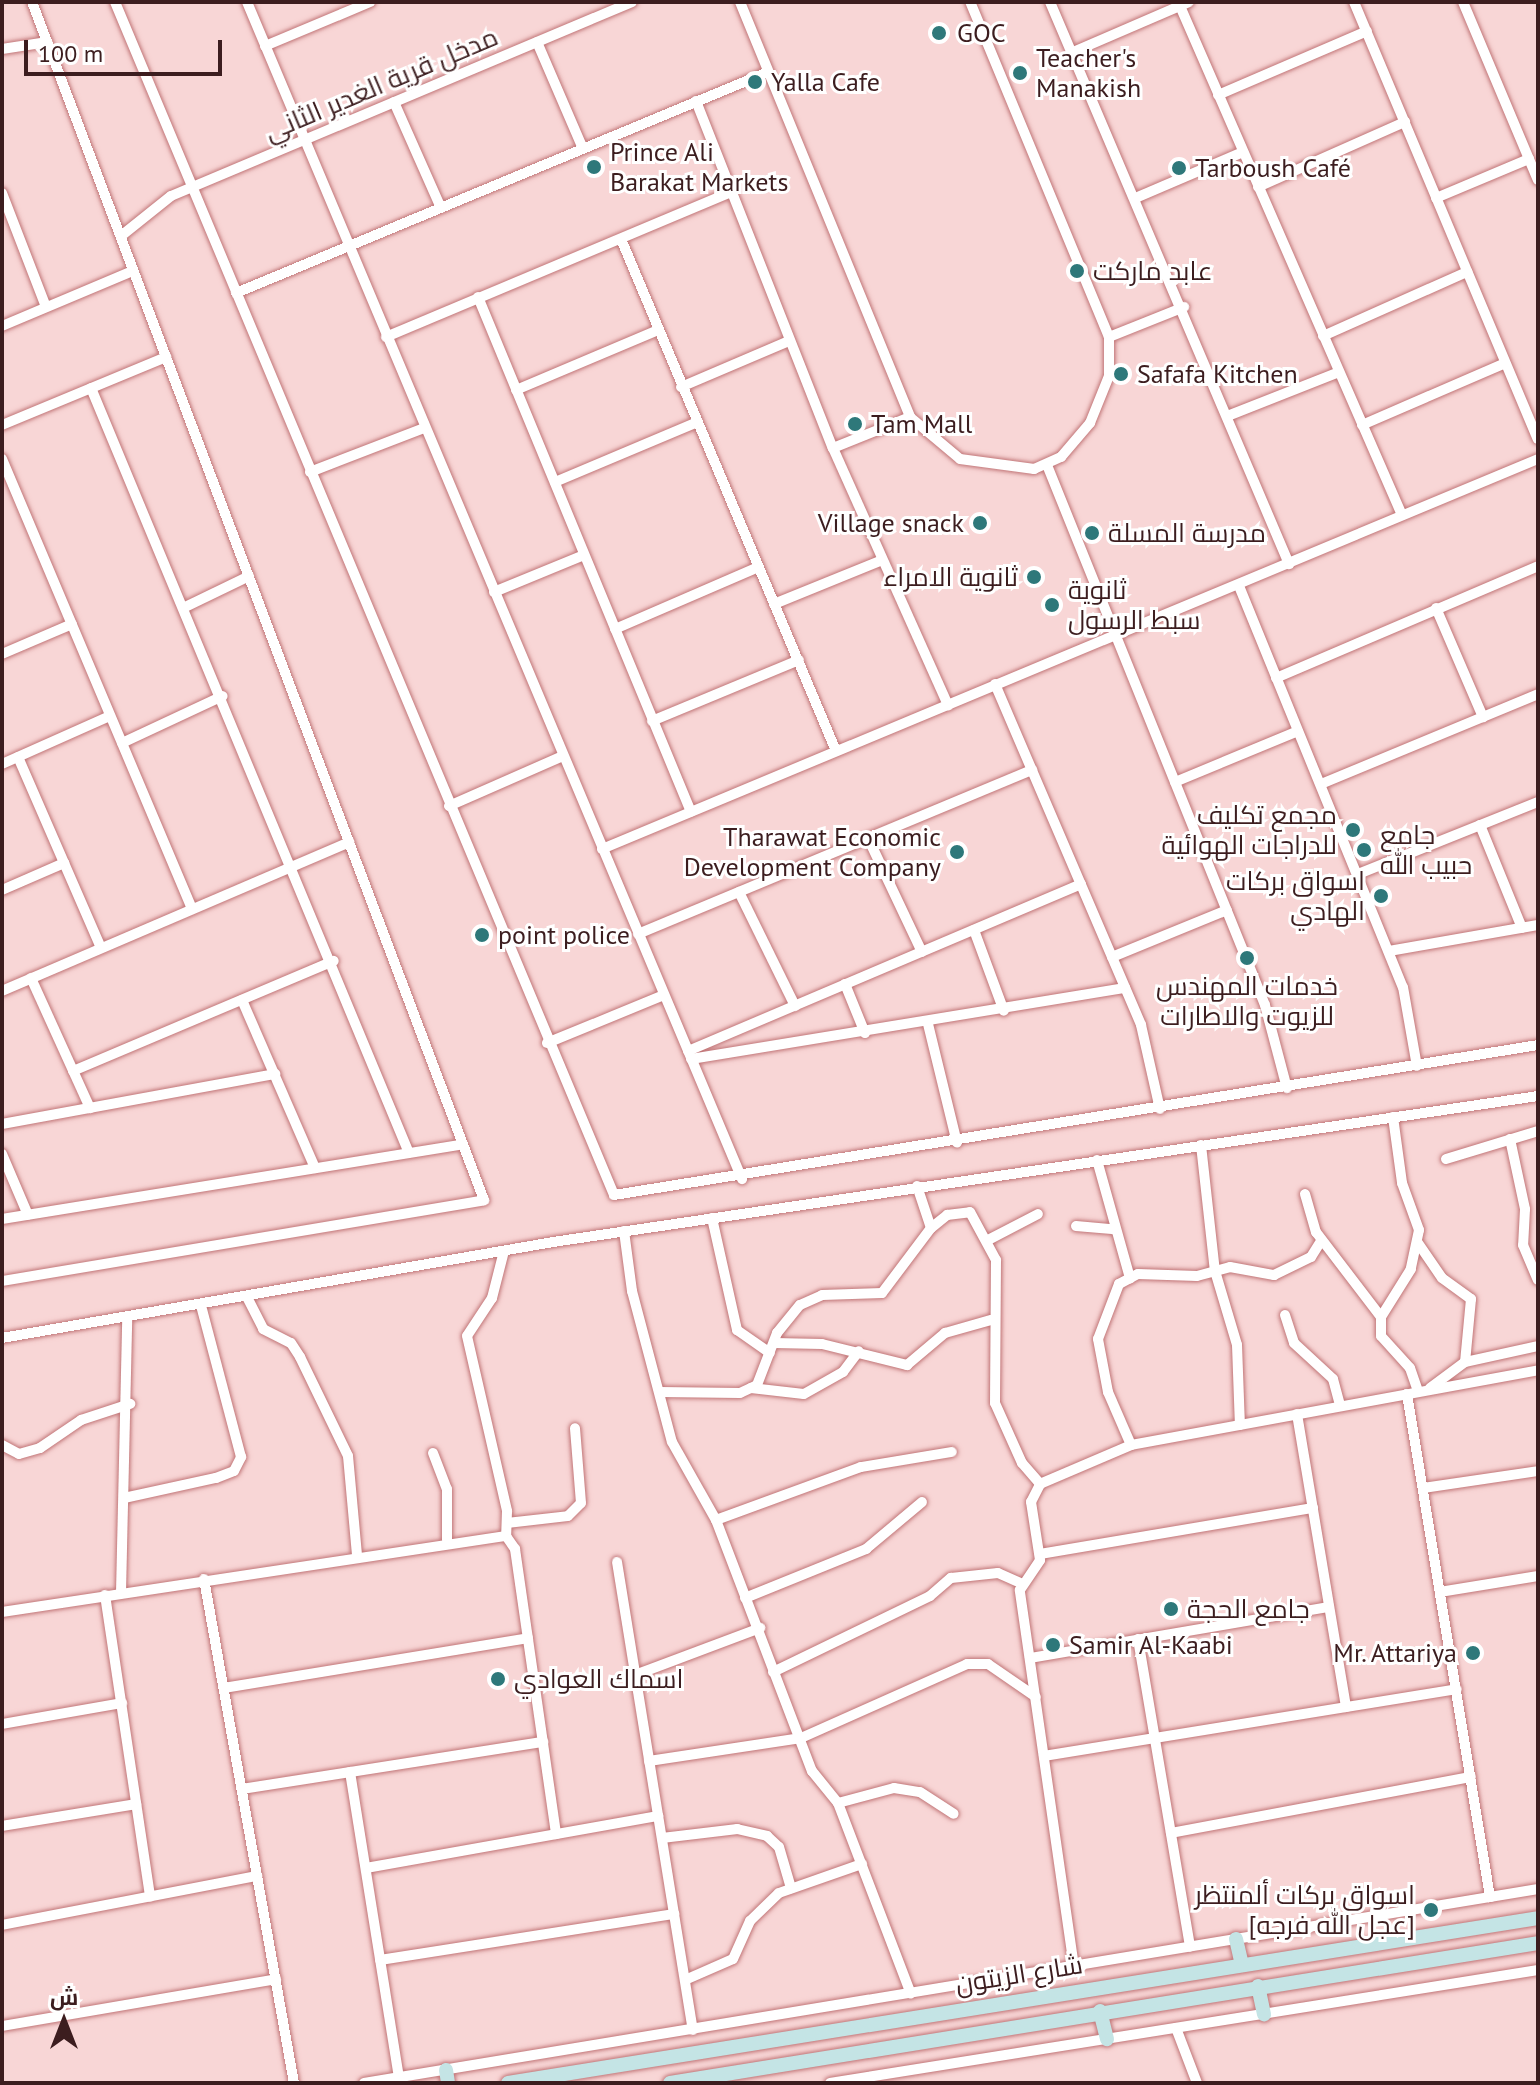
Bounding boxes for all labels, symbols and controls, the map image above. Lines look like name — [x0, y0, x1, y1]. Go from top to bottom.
place label: GOC — [957, 17, 1006, 49]
street label: مدخل قرية الغدير الثاني — [260, 21, 502, 147]
marker: GOC — [928, 22, 950, 44]
scale bar — [28, 24, 226, 74]
text: 100 m — [38, 38, 103, 69]
place label: Teacher's Manakish — [1036, 42, 1141, 104]
marker: Teacher's Manakish — [1011, 64, 1029, 82]
place label: Yalla Cafe — [771, 66, 880, 98]
marker: Yalla Cafe — [746, 73, 764, 91]
place label: Prince Ali Barakat Markets — [610, 136, 788, 198]
place label: Tarboush Café — [1195, 152, 1351, 184]
marker: Prince Ali Barakat Markets — [585, 158, 603, 176]
marker: Tarboush Café — [1170, 159, 1188, 177]
place label: عابد ماركت — [1093, 255, 1213, 287]
marker: عابد ماركت — [1068, 262, 1086, 280]
place label: Safafa Kitchen — [1137, 358, 1298, 390]
marker: Safafa Kitchen — [1112, 365, 1130, 383]
place label: Tam Mall — [871, 408, 972, 440]
marker: Tam Mall — [846, 415, 864, 433]
place label: Village snack — [818, 507, 964, 539]
marker: Village snack — [971, 514, 989, 532]
place label: مدرسة المسلة — [1108, 517, 1266, 549]
marker: مدرسة المسلة — [1083, 524, 1101, 542]
place label: ثانوية الامراء — [883, 561, 1018, 593]
marker: ثانوية الامراء — [1025, 568, 1043, 586]
place label: ثانوية سبط الرسول — [1068, 574, 1201, 636]
marker: ثانوية سبط الرسول — [1043, 596, 1061, 614]
place label: مجمع تكليف للدراجات الهوائية — [1162, 799, 1337, 860]
place label: جامع حبيب الله — [1380, 819, 1472, 880]
place label: Tharawat Economic Development Company — [684, 821, 941, 882]
marker: مجمع تكليف للدراجات الهوائية — [1344, 821, 1362, 839]
marker: جامع حبيب الله — [1355, 841, 1373, 859]
marker: Tharawat Economic Development Company — [948, 843, 966, 861]
place label: اسواق بركات الهادي — [1226, 865, 1365, 926]
marker: اسواق بركات الهادي — [1372, 887, 1390, 905]
place label: point police — [498, 919, 630, 951]
marker: point police — [473, 926, 491, 944]
marker: خدمات المهندس للزيوت والاطارات — [1238, 949, 1256, 967]
place label: خدمات المهندس للزيوت والاطارات — [1156, 970, 1338, 1032]
place label: جامع الحجة — [1187, 1593, 1310, 1625]
marker: جامع الحجة — [1162, 1600, 1180, 1618]
place label: Samir Al-Kaabi — [1069, 1629, 1234, 1661]
marker: Samir Al-Kaabi — [1044, 1636, 1062, 1654]
place label: Mr. Attariya — [1330, 1637, 1457, 1669]
marker: Mr. Attariya — [1464, 1644, 1482, 1662]
place label: اسماك العوادي — [514, 1663, 684, 1695]
marker: اسماك العوادي — [489, 1670, 507, 1688]
place label: اسواق بركات ألمنتظر [عجل الله فرجه] — [1195, 1879, 1415, 1940]
marker: اسواق بركات ألمنتظر [عجل الله فرجه] — [1422, 1901, 1440, 1919]
street label: شارع الزيتون — [953, 1949, 1085, 1999]
north arrow — [24, 1981, 104, 2061]
text: ش — [50, 1983, 78, 2011]

